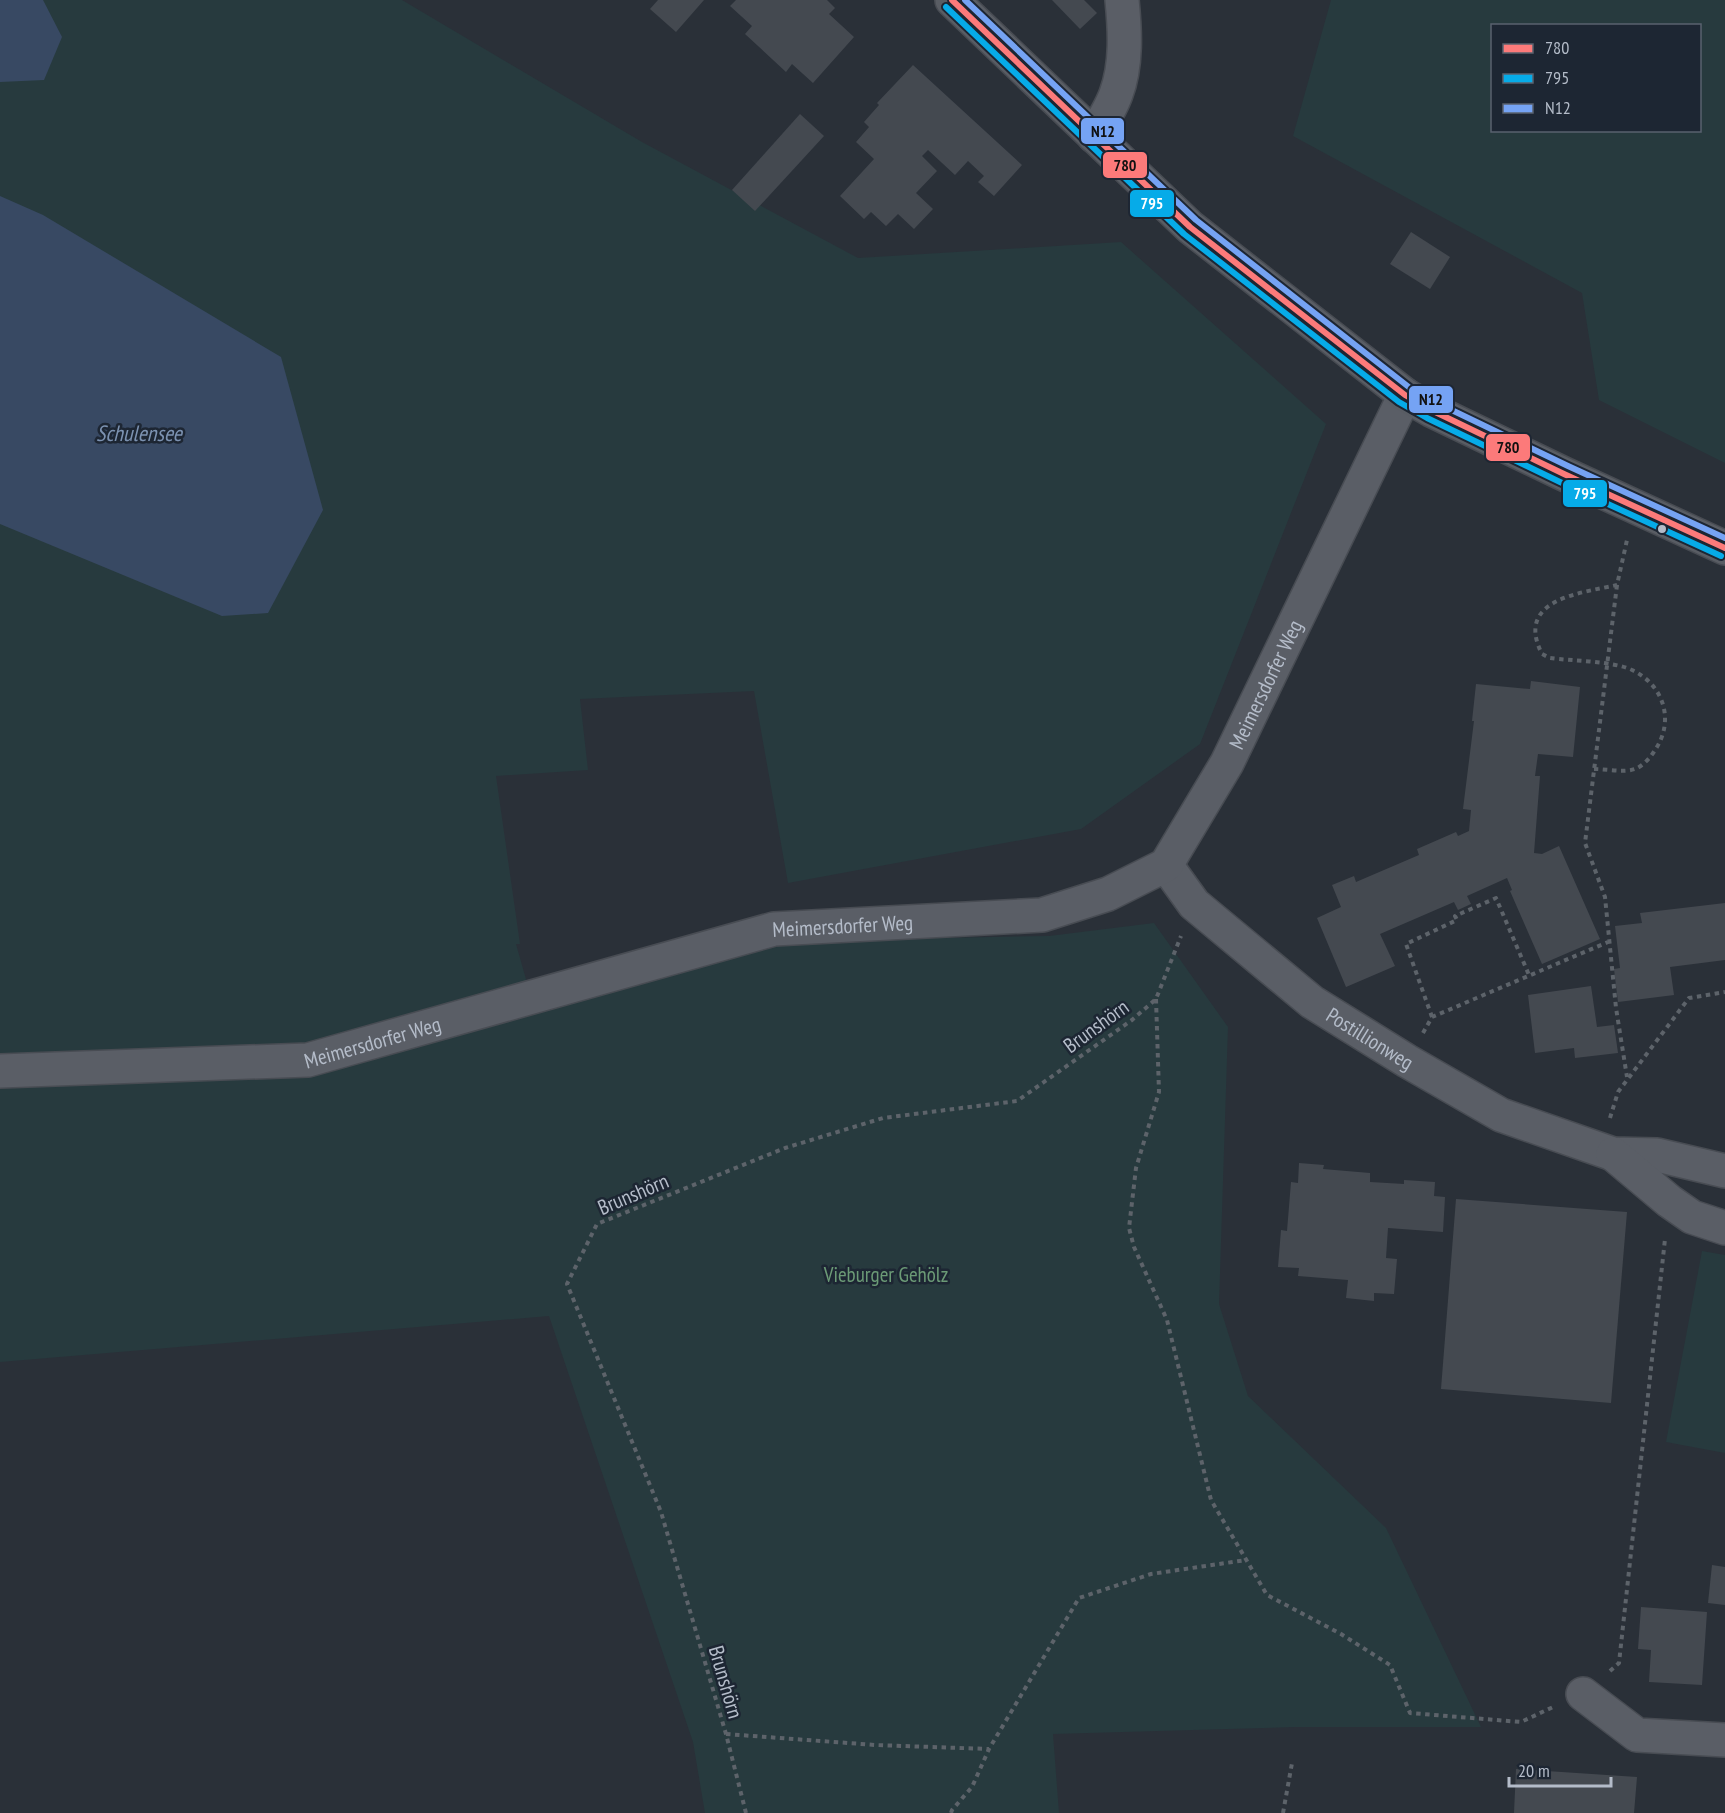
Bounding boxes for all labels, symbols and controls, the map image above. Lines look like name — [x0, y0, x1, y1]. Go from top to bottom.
legend — [1491, 24, 1701, 132]
text: 780 — [1545, 36, 1569, 59]
text: 795 — [1545, 66, 1569, 89]
text: N12 — [1545, 96, 1571, 119]
line badge: N12 — [1080, 117, 1125, 145]
text: N12 — [1091, 121, 1115, 141]
line badge: 780 — [1102, 151, 1148, 179]
text: 780 — [1114, 155, 1137, 175]
line badge: 795 — [1129, 189, 1175, 218]
text: 795 — [1141, 193, 1163, 213]
line badge: N12 — [1408, 385, 1454, 414]
text: N12 — [1419, 389, 1443, 409]
water label: Schulensee — [96, 419, 184, 447]
line badge: 780 — [1485, 433, 1531, 462]
text: 780 — [1497, 437, 1520, 457]
line badge: 795 — [1562, 479, 1608, 508]
text: 795 — [1574, 483, 1596, 503]
unlabelled marker — [1656, 523, 1668, 535]
street label: Meimersdorfer Weg — [1222, 615, 1308, 753]
street label: Meimersdorfer Weg — [772, 908, 914, 943]
street label: Brunshörn — [1058, 993, 1134, 1059]
street label: Postillionweg — [1322, 1001, 1419, 1076]
street label: Meimersdorfer Weg — [301, 1010, 444, 1074]
street label: Brunshörn — [593, 1167, 673, 1221]
park label: Vieburger Gehölz — [823, 1261, 948, 1288]
street label: Brunshörn — [703, 1643, 749, 1721]
scale bar — [1509, 1750, 1611, 1788]
text: 20 m — [1518, 1759, 1550, 1782]

